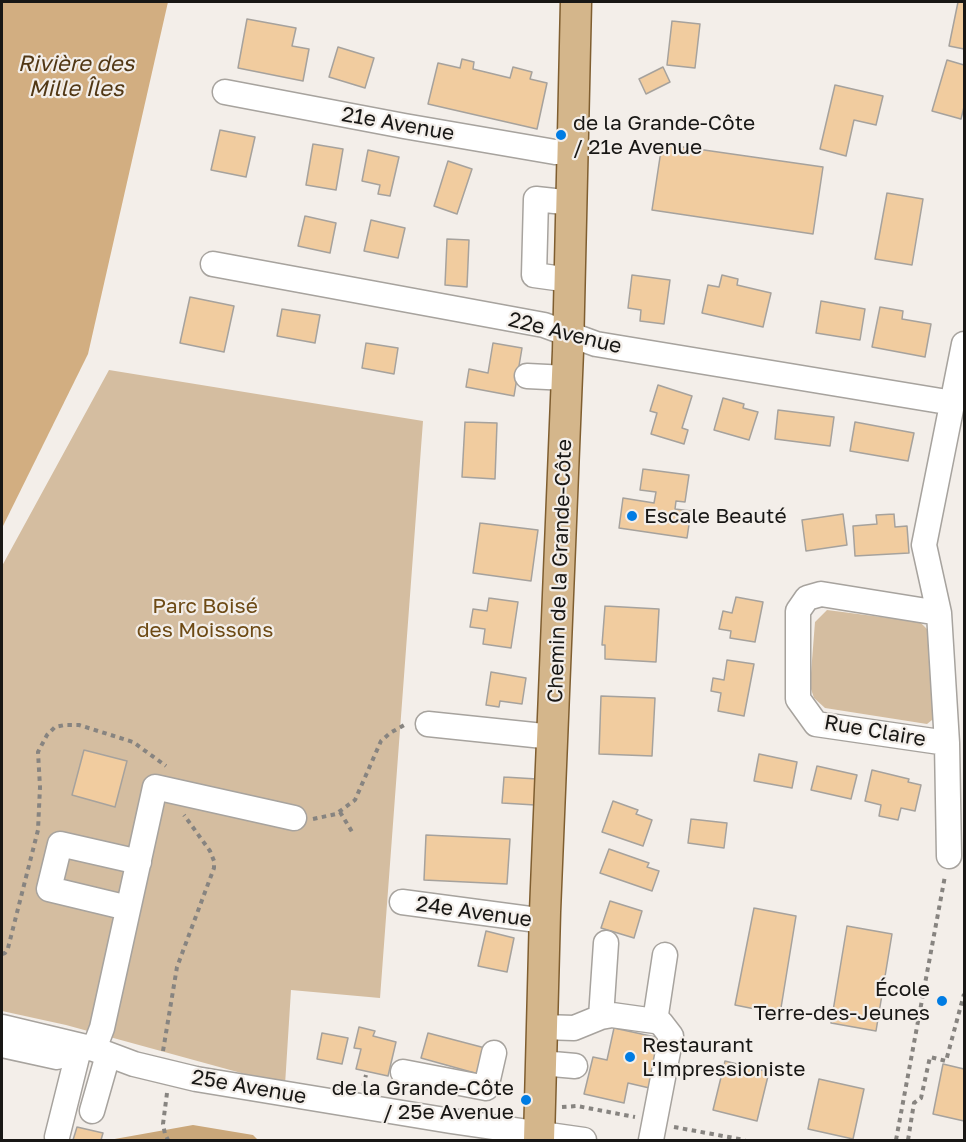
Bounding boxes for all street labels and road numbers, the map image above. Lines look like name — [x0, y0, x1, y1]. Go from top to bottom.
street label: 21e Avenue — [340, 102, 456, 146]
street label: 22e Avenue — [506, 307, 624, 359]
street label: Chemin de la Grande-Côte — [543, 439, 577, 703]
street label: Rue Claire — [822, 710, 928, 752]
street label: 24e Avenue — [415, 891, 533, 933]
street label: 25e Avenue — [190, 1065, 308, 1109]

